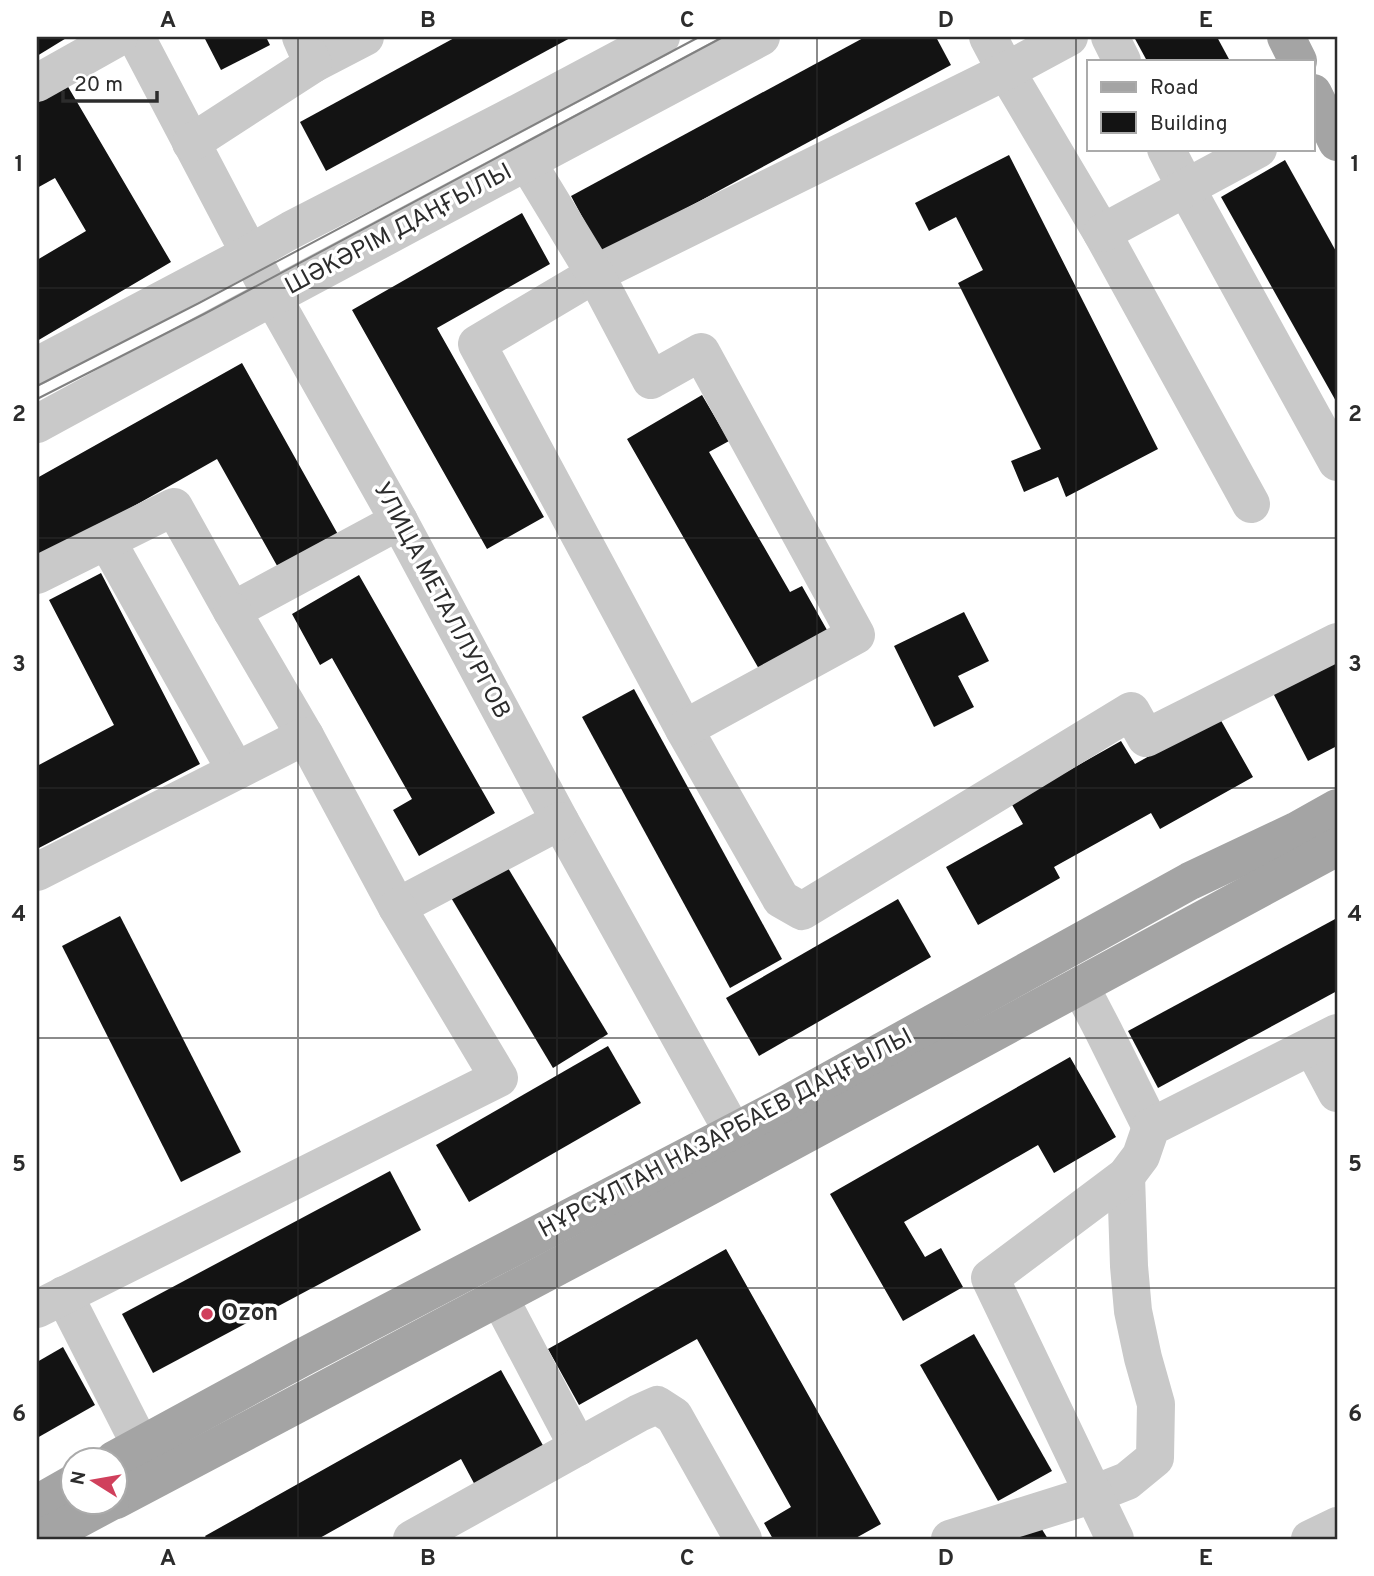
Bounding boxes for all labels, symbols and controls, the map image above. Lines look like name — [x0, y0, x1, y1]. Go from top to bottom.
text: A — [160, 7, 176, 36]
text: B — [420, 7, 436, 36]
text: C — [680, 7, 694, 36]
text: D — [938, 7, 954, 36]
text: E — [1199, 7, 1213, 36]
scale bar — [63, 60, 158, 104]
legend — [1087, 60, 1314, 150]
text: 20 m — [74, 72, 123, 99]
text: Road — [1150, 75, 1199, 102]
text: Building — [1150, 111, 1228, 138]
text: 1 — [14, 151, 24, 180]
text: 1 — [1350, 151, 1360, 180]
street label: ШӘКӘРІМ ДАҢҒЫЛЫ — [280, 157, 518, 303]
text: 2 — [12, 401, 26, 430]
text: 2 — [1348, 401, 1362, 430]
street label: УЛИЦА МЕТАЛЛУРГОВ — [366, 478, 516, 724]
text: 3 — [12, 651, 26, 680]
text: 3 — [1348, 651, 1362, 680]
text: 4 — [12, 901, 26, 930]
text: 4 — [1348, 901, 1362, 930]
street label: НҰРСҰЛТАН НАЗАРБАЕВ ДАҢҒЫЛЫ — [534, 1022, 918, 1246]
text: 5 — [12, 1151, 26, 1180]
text: 5 — [1348, 1151, 1362, 1180]
place label: Ozon — [221, 1299, 278, 1329]
marker: Ozon — [199, 1306, 215, 1322]
text: 6 — [12, 1401, 26, 1430]
text: 6 — [1348, 1401, 1362, 1430]
north arrow — [60, 1446, 130, 1516]
text: N — [66, 1469, 92, 1487]
text: A — [160, 1545, 176, 1574]
text: B — [420, 1545, 436, 1574]
text: C — [680, 1545, 694, 1574]
text: D — [938, 1545, 954, 1574]
text: E — [1199, 1545, 1213, 1574]

